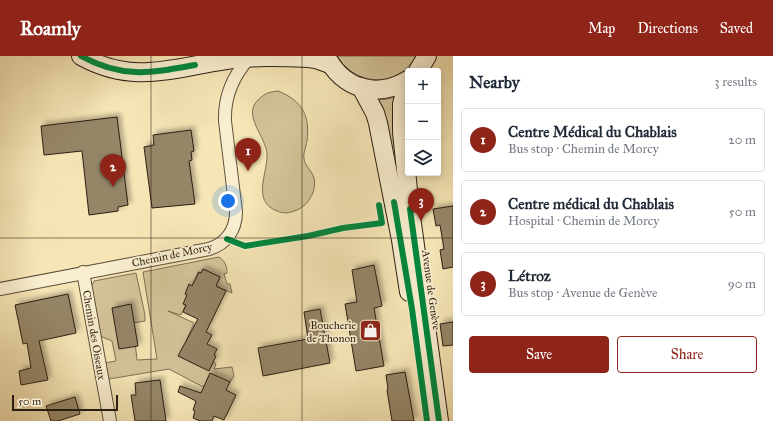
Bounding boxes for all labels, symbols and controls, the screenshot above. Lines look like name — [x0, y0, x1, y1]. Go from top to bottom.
text: Roamly — [20, 17, 81, 40]
text: Map — [588, 20, 615, 37]
text: Directions — [637, 20, 698, 37]
text: Saved — [720, 20, 753, 37]
map controls — [405, 68, 441, 176]
button: + — [405, 68, 441, 104]
text: Nearby — [469, 72, 520, 93]
text: 3 results — [714, 74, 757, 90]
button: − — [405, 104, 441, 140]
text: Centre Médical du Chablais — [508, 123, 677, 141]
text: 1 — [480, 132, 486, 148]
text: 20 m — [728, 132, 756, 148]
pin: 1 — [235, 138, 261, 171]
button: layers — [405, 140, 441, 176]
text: Bus stop · Chemin de Morcy — [508, 141, 659, 157]
pin: 2 — [100, 154, 126, 187]
pin: 3 — [408, 188, 434, 221]
your location — [218, 191, 238, 211]
text: Centre médical du Chablais — [508, 195, 674, 213]
text: 2 — [480, 204, 486, 220]
text: 50 m — [729, 204, 756, 220]
text: Hospital · Chemin de Morcy — [508, 213, 659, 229]
street label: Chemin de Morcy — [131, 240, 214, 270]
street label: Avenue de Genève — [419, 248, 443, 331]
text: Létroz — [508, 267, 551, 285]
text: 3 — [480, 276, 486, 292]
text: 90 m — [728, 276, 756, 292]
text: Bus stop · Avenue de Genève — [508, 285, 657, 301]
street label: Chemin des Oiseaux — [80, 289, 108, 381]
shop icon: Boucherie de Thonon — [358, 318, 384, 344]
place label: Boucherie de Thonon — [307, 319, 356, 345]
button: Save — [469, 336, 609, 373]
button: Share — [617, 336, 757, 373]
scale bar — [12, 393, 118, 412]
text: 50 m — [18, 395, 41, 408]

